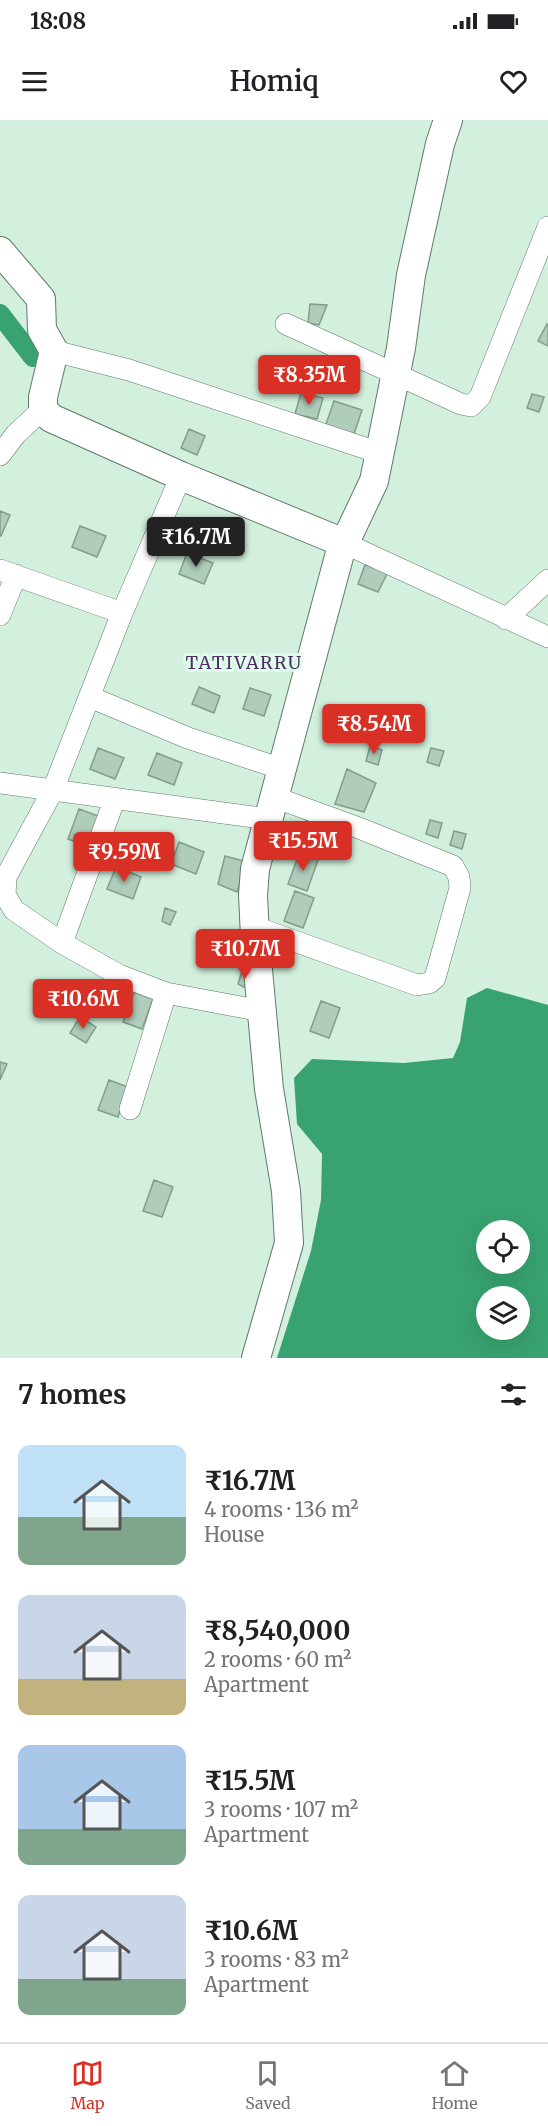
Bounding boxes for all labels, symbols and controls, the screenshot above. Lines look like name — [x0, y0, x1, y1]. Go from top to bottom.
text: 18:08 — [30, 7, 86, 35]
text: Homiq — [229, 64, 319, 98]
icon: menu — [18, 65, 51, 98]
icon: heart — [497, 65, 530, 98]
pin: ₹8.35M — [260, 355, 358, 406]
text: ₹8.35M — [272, 362, 346, 387]
pin: ₹16.7M — [147, 517, 245, 568]
text: ₹16.7M — [161, 524, 231, 549]
district label: TATIVARRU — [186, 651, 302, 674]
pin: ₹8.54M — [325, 704, 423, 755]
text: ₹8.54M — [336, 711, 412, 736]
pin: ₹15.5M — [254, 821, 352, 872]
text: ₹15.5M — [268, 828, 338, 853]
pin: ₹9.59M — [75, 832, 173, 883]
text: ₹9.59M — [87, 839, 161, 864]
pin: ₹10.7M — [196, 929, 294, 980]
text: ₹10.7M — [210, 936, 280, 961]
pin: ₹10.6M — [34, 979, 132, 1030]
text: ₹10.6M — [47, 986, 119, 1011]
map controls — [476, 1220, 530, 1340]
button: locate — [476, 1220, 530, 1274]
button: layers — [476, 1286, 530, 1340]
text: 7 homes — [18, 1378, 126, 1411]
icon: filters — [497, 1378, 530, 1411]
text: ₹16.7M — [204, 1464, 296, 1497]
icon: home — [66, 1469, 138, 1541]
text: 4 rooms · 136 m² — [204, 1497, 359, 1522]
text: House — [204, 1522, 264, 1547]
text: ₹8,540,000 — [204, 1614, 350, 1647]
icon: home — [66, 1619, 138, 1691]
text: 2 rooms · 60 m² — [204, 1647, 351, 1672]
text: Apartment — [204, 1672, 309, 1697]
text: ₹15.5M — [204, 1764, 296, 1797]
icon: home — [66, 1769, 138, 1841]
text: 3 rooms · 107 m² — [204, 1797, 358, 1822]
text: Apartment — [204, 1822, 309, 1847]
text: ₹10.6M — [204, 1914, 298, 1947]
icon: home — [66, 1919, 138, 1991]
text: 3 rooms · 83 m² — [204, 1947, 349, 1972]
text: Apartment — [204, 1972, 309, 1997]
tab: Map — [70, 2057, 105, 2113]
tab: Saved — [245, 2057, 291, 2113]
tab: Home — [431, 2057, 478, 2113]

